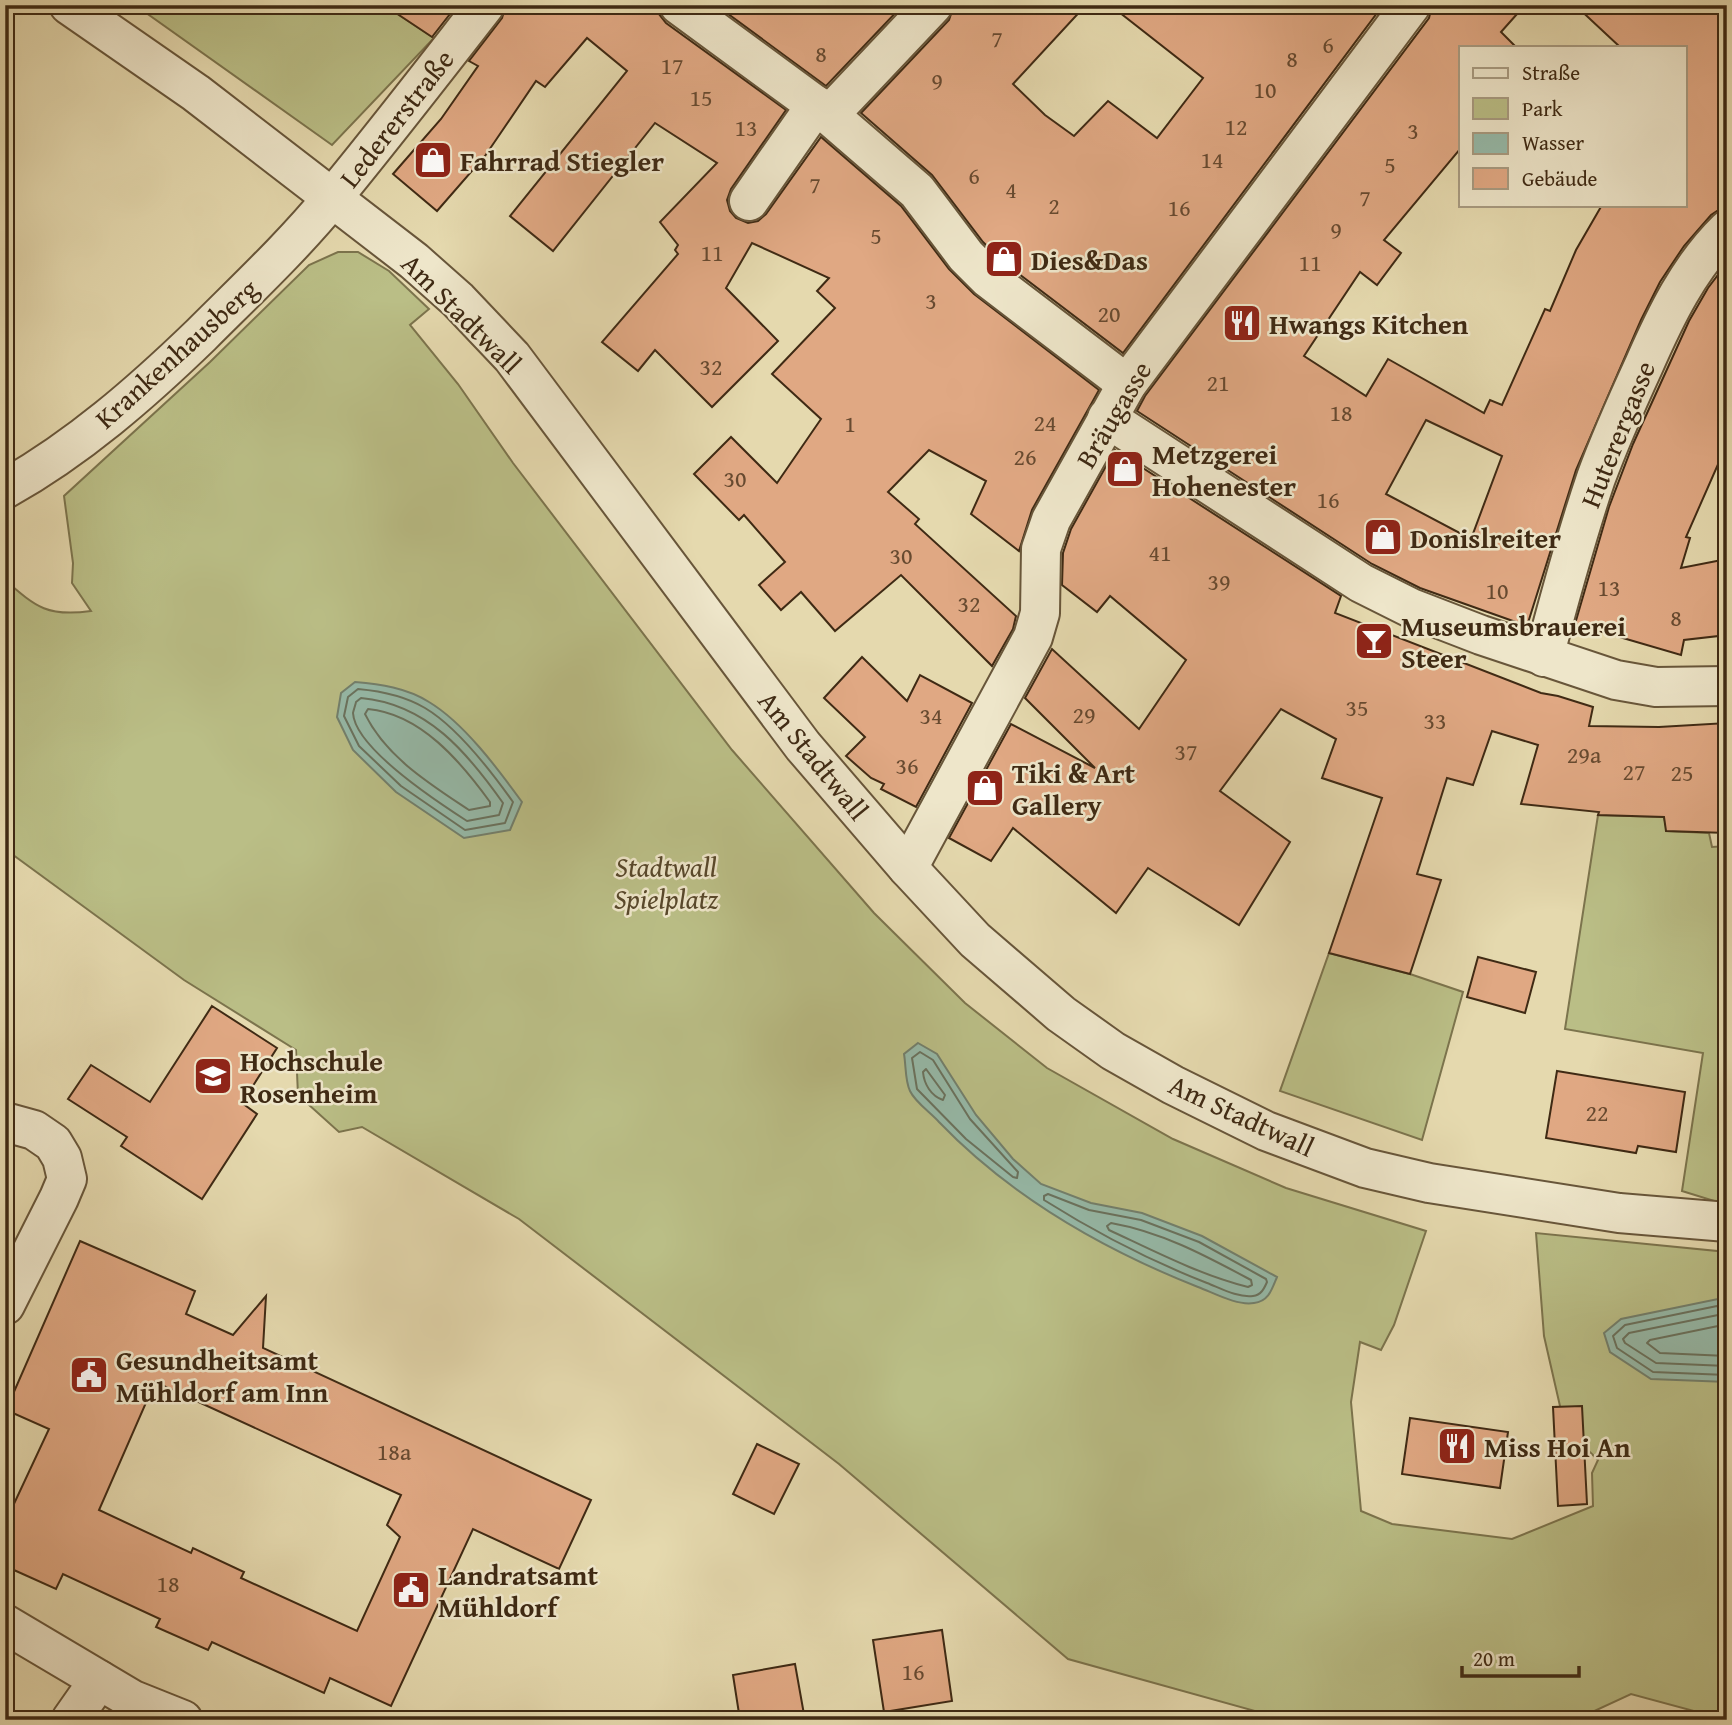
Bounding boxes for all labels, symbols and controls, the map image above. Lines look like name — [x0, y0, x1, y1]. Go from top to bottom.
house number: 7 — [991, 21, 1003, 56]
house number: 6 — [1322, 27, 1334, 62]
house number: 8 — [815, 36, 827, 71]
street label: Ledererstraße — [329, 40, 463, 196]
house number: 8 — [1286, 41, 1298, 76]
legend — [1459, 46, 1686, 206]
house number: 17 — [660, 48, 684, 83]
text: Straße — [1522, 57, 1580, 88]
house number: 9 — [931, 63, 943, 98]
house number: 10 — [1253, 72, 1277, 107]
house number: 15 — [689, 80, 713, 115]
text: Park — [1522, 93, 1563, 124]
house number: 12 — [1224, 109, 1248, 144]
house number: 13 — [734, 110, 758, 145]
house number: 3 — [1407, 113, 1419, 148]
text: Wasser — [1522, 127, 1584, 158]
shop icon: Fahrrad Stiegler — [412, 139, 454, 181]
place label: Fahrrad Stiegler — [460, 140, 664, 181]
house number: 14 — [1200, 142, 1224, 177]
house number: 5 — [1384, 147, 1396, 182]
house number: 6 — [968, 158, 980, 193]
text: Gebäude — [1522, 163, 1598, 194]
house number: 7 — [809, 167, 821, 202]
house number: 4 — [1005, 172, 1017, 207]
house number: 7 — [1359, 180, 1371, 215]
house number: 2 — [1048, 188, 1060, 223]
house number: 16 — [1167, 190, 1191, 225]
house number: 9 — [1330, 212, 1342, 247]
house number: 5 — [870, 218, 882, 253]
house number: 11 — [700, 235, 724, 270]
shop icon: Dies&Das — [983, 238, 1025, 280]
place label: Dies&Das — [1031, 239, 1148, 280]
street label: Am Stadtwall — [392, 243, 532, 383]
house number: 11 — [1298, 245, 1322, 280]
street label: Krankenhausberg — [85, 268, 267, 438]
house number: 3 — [925, 283, 937, 318]
house number: 20 — [1097, 296, 1121, 331]
restaurant icon: Hwangs Kitchen — [1221, 302, 1263, 344]
place label: Hwangs Kitchen — [1269, 303, 1469, 344]
house number: 32 — [699, 349, 723, 384]
street label: Bräugasse — [1065, 353, 1161, 475]
street label: Huterergasse — [1569, 354, 1665, 514]
house number: 21 — [1206, 365, 1230, 400]
house number: 18 — [1329, 395, 1353, 430]
house number: 24 — [1033, 405, 1057, 440]
house number: 1 — [844, 406, 856, 441]
place label: Metzgerei Hohenester — [1152, 433, 1296, 506]
house number: 26 — [1013, 439, 1037, 474]
shop icon: Metzgerei Hohenester — [1104, 448, 1146, 490]
house number: 30 — [723, 461, 747, 496]
house number: 16 — [1316, 482, 1340, 517]
shop icon: Donislreiter — [1362, 516, 1404, 558]
place label: Donislreiter — [1410, 517, 1561, 558]
house number: 41 — [1148, 535, 1172, 570]
house number: 30 — [889, 538, 913, 573]
house number: 39 — [1207, 564, 1231, 599]
house number: 13 — [1597, 570, 1621, 605]
house number: 10 — [1485, 573, 1509, 608]
house number: 32 — [957, 586, 981, 621]
house number: 8 — [1670, 600, 1682, 635]
place label: Museumsbrauerei Steer — [1401, 605, 1626, 678]
bar icon: Museumsbrauerei Steer — [1353, 620, 1395, 662]
street label: Am Stadtwall — [749, 681, 879, 829]
house number: 35 — [1345, 690, 1369, 725]
house number: 29 — [1072, 697, 1096, 732]
house number: 34 — [919, 698, 943, 733]
house number: 33 — [1423, 703, 1447, 738]
house number: 37 — [1174, 734, 1198, 769]
house number: 29a — [1567, 737, 1602, 772]
house number: 36 — [895, 748, 919, 783]
place label: Tiki & Art Gallery — [1012, 752, 1136, 825]
house number: 27 — [1622, 754, 1646, 789]
house number: 25 — [1670, 755, 1694, 790]
shop icon: Tiki & Art Gallery — [964, 767, 1006, 809]
park label: Stadtwall Spielplatz — [614, 846, 718, 919]
place label: Hochschule Rosenheim — [240, 1040, 383, 1113]
school or university icon: Hochschule Rosenheim — [192, 1055, 234, 1097]
street label: Am Stadtwall — [1163, 1063, 1321, 1167]
house number: 22 — [1585, 1095, 1609, 1130]
place label: Gesundheitsamt Mühldorf am Inn — [116, 1339, 329, 1412]
public building icon: Gesundheitsamt Mühldorf am Inn — [68, 1354, 110, 1396]
restaurant icon: Miss Hoi An — [1436, 1425, 1478, 1467]
place label: Miss Hoi An — [1484, 1426, 1631, 1467]
house number: 18a — [377, 1434, 412, 1469]
place label: Landratsamt Mühldorf — [438, 1554, 598, 1627]
house number: 18 — [156, 1566, 180, 1601]
public building icon: Landratsamt Mühldorf — [390, 1569, 432, 1611]
scale bar — [1462, 1634, 1580, 1678]
text: 20 m — [1473, 1643, 1515, 1674]
house number: 16 — [901, 1654, 925, 1689]

